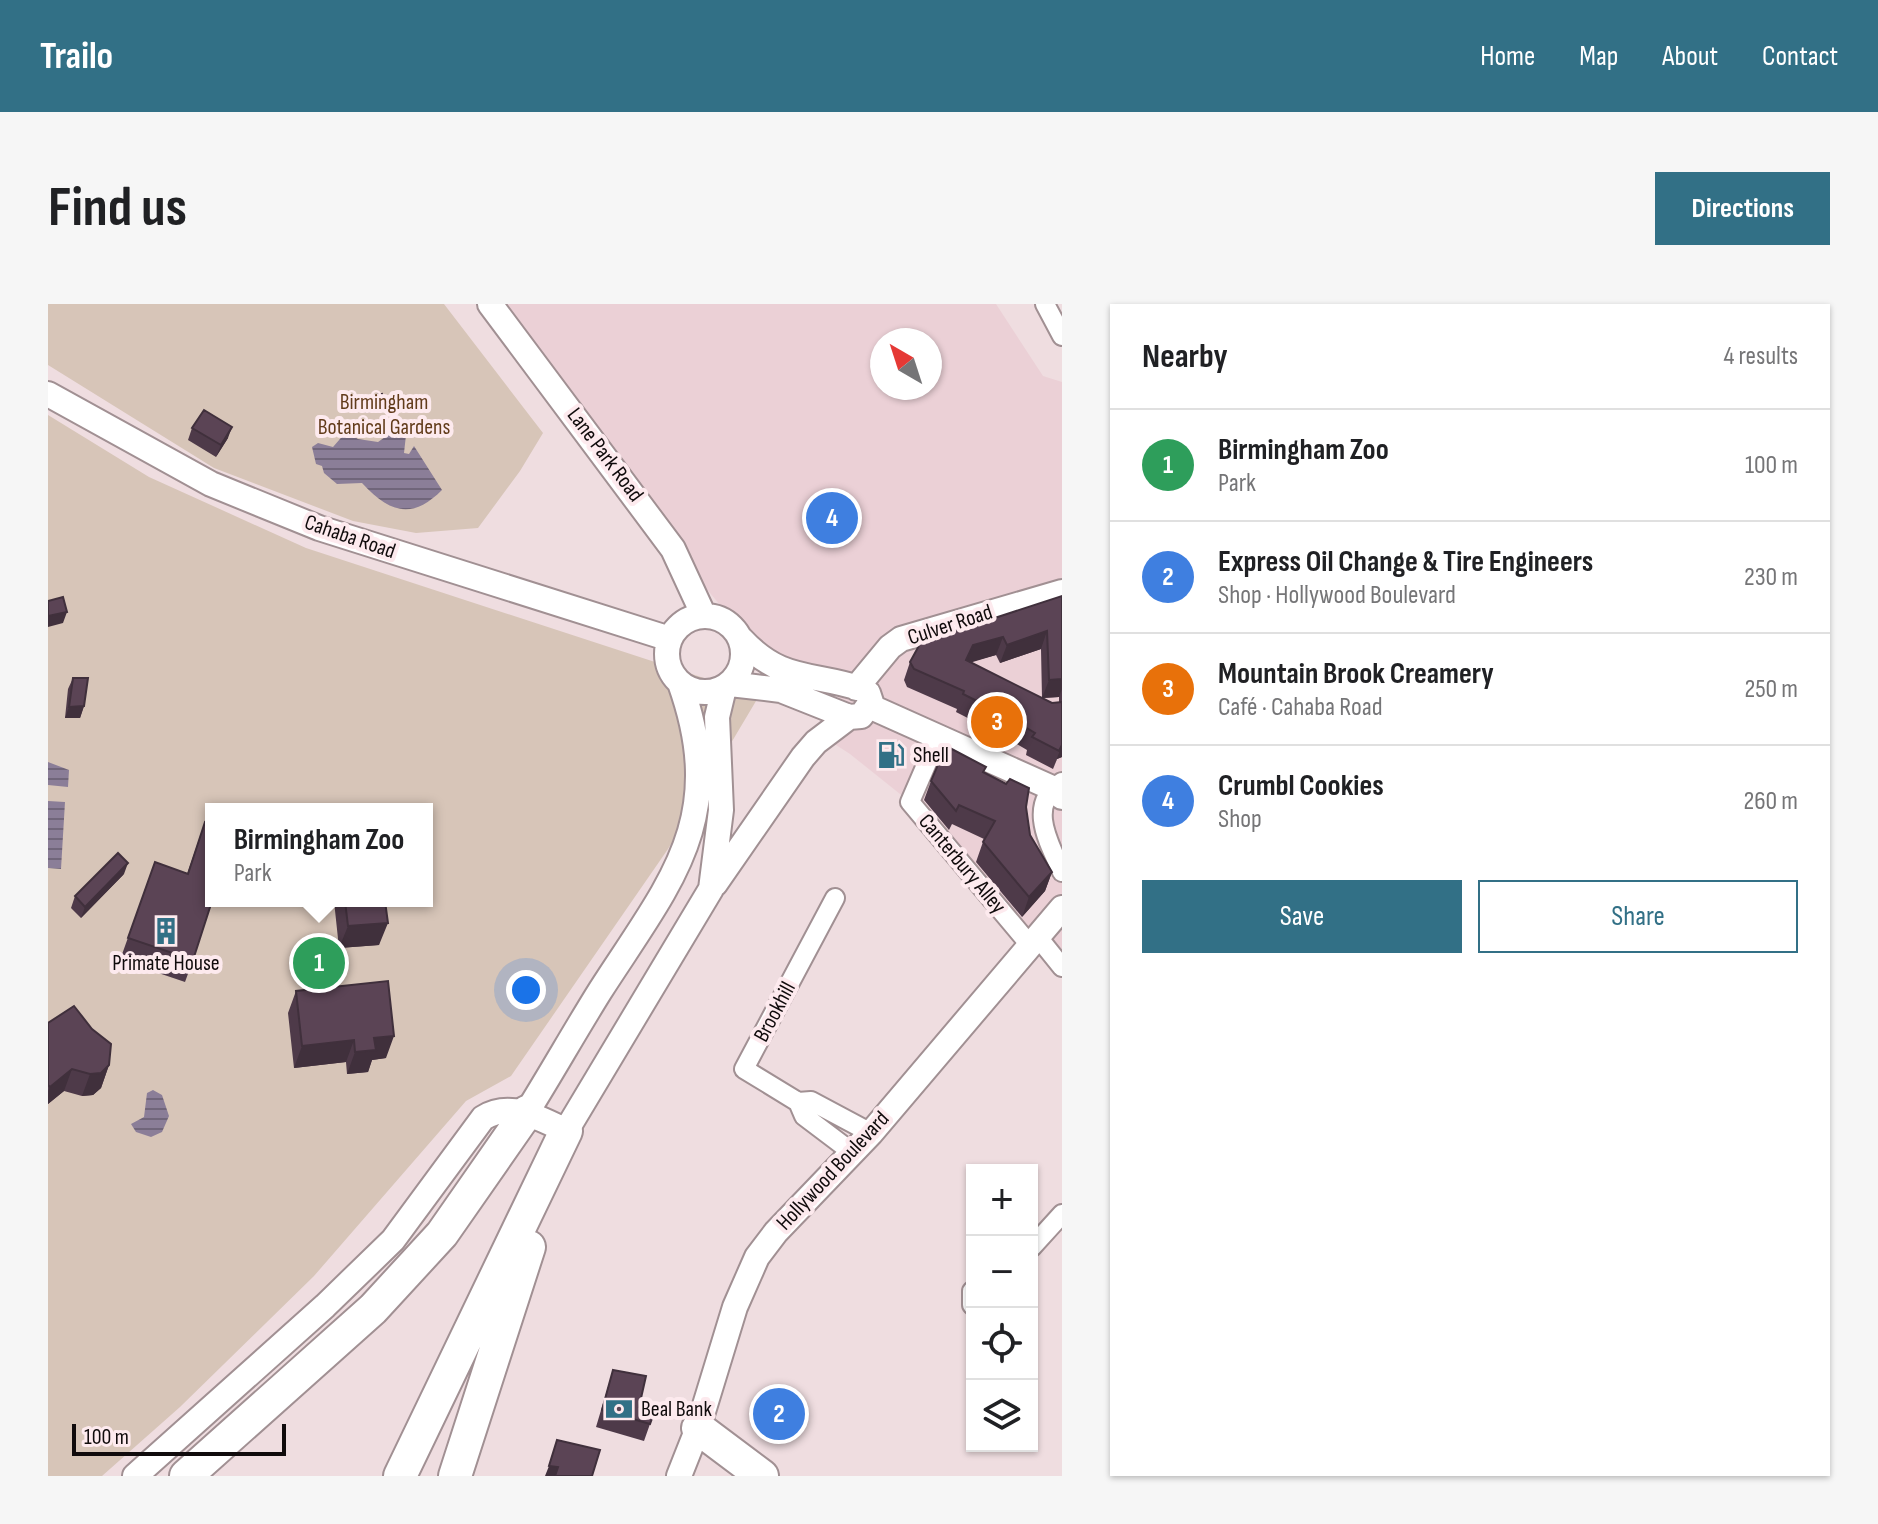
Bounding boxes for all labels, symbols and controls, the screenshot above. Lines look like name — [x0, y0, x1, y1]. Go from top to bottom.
text: Trailo — [40, 34, 113, 79]
text: Home — [1480, 40, 1535, 73]
text: Map — [1579, 40, 1618, 73]
text: About — [1662, 40, 1718, 73]
text: Contact — [1762, 40, 1838, 73]
button: Directions — [1655, 172, 1830, 245]
text: Find us — [48, 175, 187, 242]
north arrow — [870, 328, 942, 400]
text: Nearby — [1142, 336, 1228, 377]
text: 4 results — [1723, 341, 1798, 372]
park label: Birmingham Botanical Gardens — [318, 389, 450, 441]
street label: Lane Park Road — [561, 403, 649, 507]
text: Birmingham Zoo — [1218, 432, 1389, 468]
text: 1 — [1163, 450, 1173, 481]
text: 100 m — [1745, 450, 1798, 481]
text: Park — [1218, 468, 1256, 499]
pin: 4 — [806, 488, 858, 548]
street label: Cahaba Road — [301, 509, 399, 565]
text: Express Oil Change & Tire Engineers — [1218, 544, 1593, 580]
text: 2 — [1162, 562, 1174, 593]
text: 230 m — [1744, 562, 1798, 593]
text: Shop · Hollywood Boulevard — [1218, 580, 1456, 611]
street label: Culver Road — [904, 599, 996, 651]
text: Mountain Brook Creamery — [1218, 656, 1494, 692]
text: 3 — [1162, 674, 1174, 705]
text: 250 m — [1744, 674, 1798, 705]
pin: 3 — [971, 692, 1023, 752]
text: Café · Cahaba Road — [1218, 692, 1383, 723]
fuel station icon: Shell — [876, 740, 906, 770]
place label: Shell — [913, 742, 949, 769]
text: Crumbl Cookies — [1218, 768, 1384, 804]
text: 4 — [1162, 786, 1174, 817]
text: 260 m — [1743, 786, 1798, 817]
popup — [205, 803, 433, 907]
text: Shop — [1218, 804, 1262, 835]
street label: Canterbury Alley — [912, 809, 1012, 920]
text: Birmingham Zoo — [234, 822, 404, 858]
text: Park — [234, 858, 272, 889]
button: Save — [1142, 880, 1462, 953]
button: Share — [1478, 880, 1798, 953]
building icon: Primate House — [151, 916, 181, 946]
pin: 1 — [293, 933, 345, 993]
place label: Primate House — [112, 950, 220, 977]
your location — [506, 970, 546, 1010]
street label: Brookhill — [748, 977, 802, 1047]
street label: Hollywood Boulevard — [771, 1106, 895, 1236]
map controls — [966, 1164, 1038, 1452]
button: + — [966, 1164, 1038, 1236]
button: − — [966, 1236, 1038, 1308]
button: locate — [966, 1308, 1038, 1380]
button: layers — [966, 1380, 1038, 1452]
pin: 2 — [753, 1384, 805, 1444]
bank icon: Beal Bank — [604, 1394, 634, 1424]
place label: Beal Bank — [641, 1396, 712, 1423]
scale bar — [72, 1420, 286, 1456]
text: 100 m — [84, 1424, 129, 1451]

